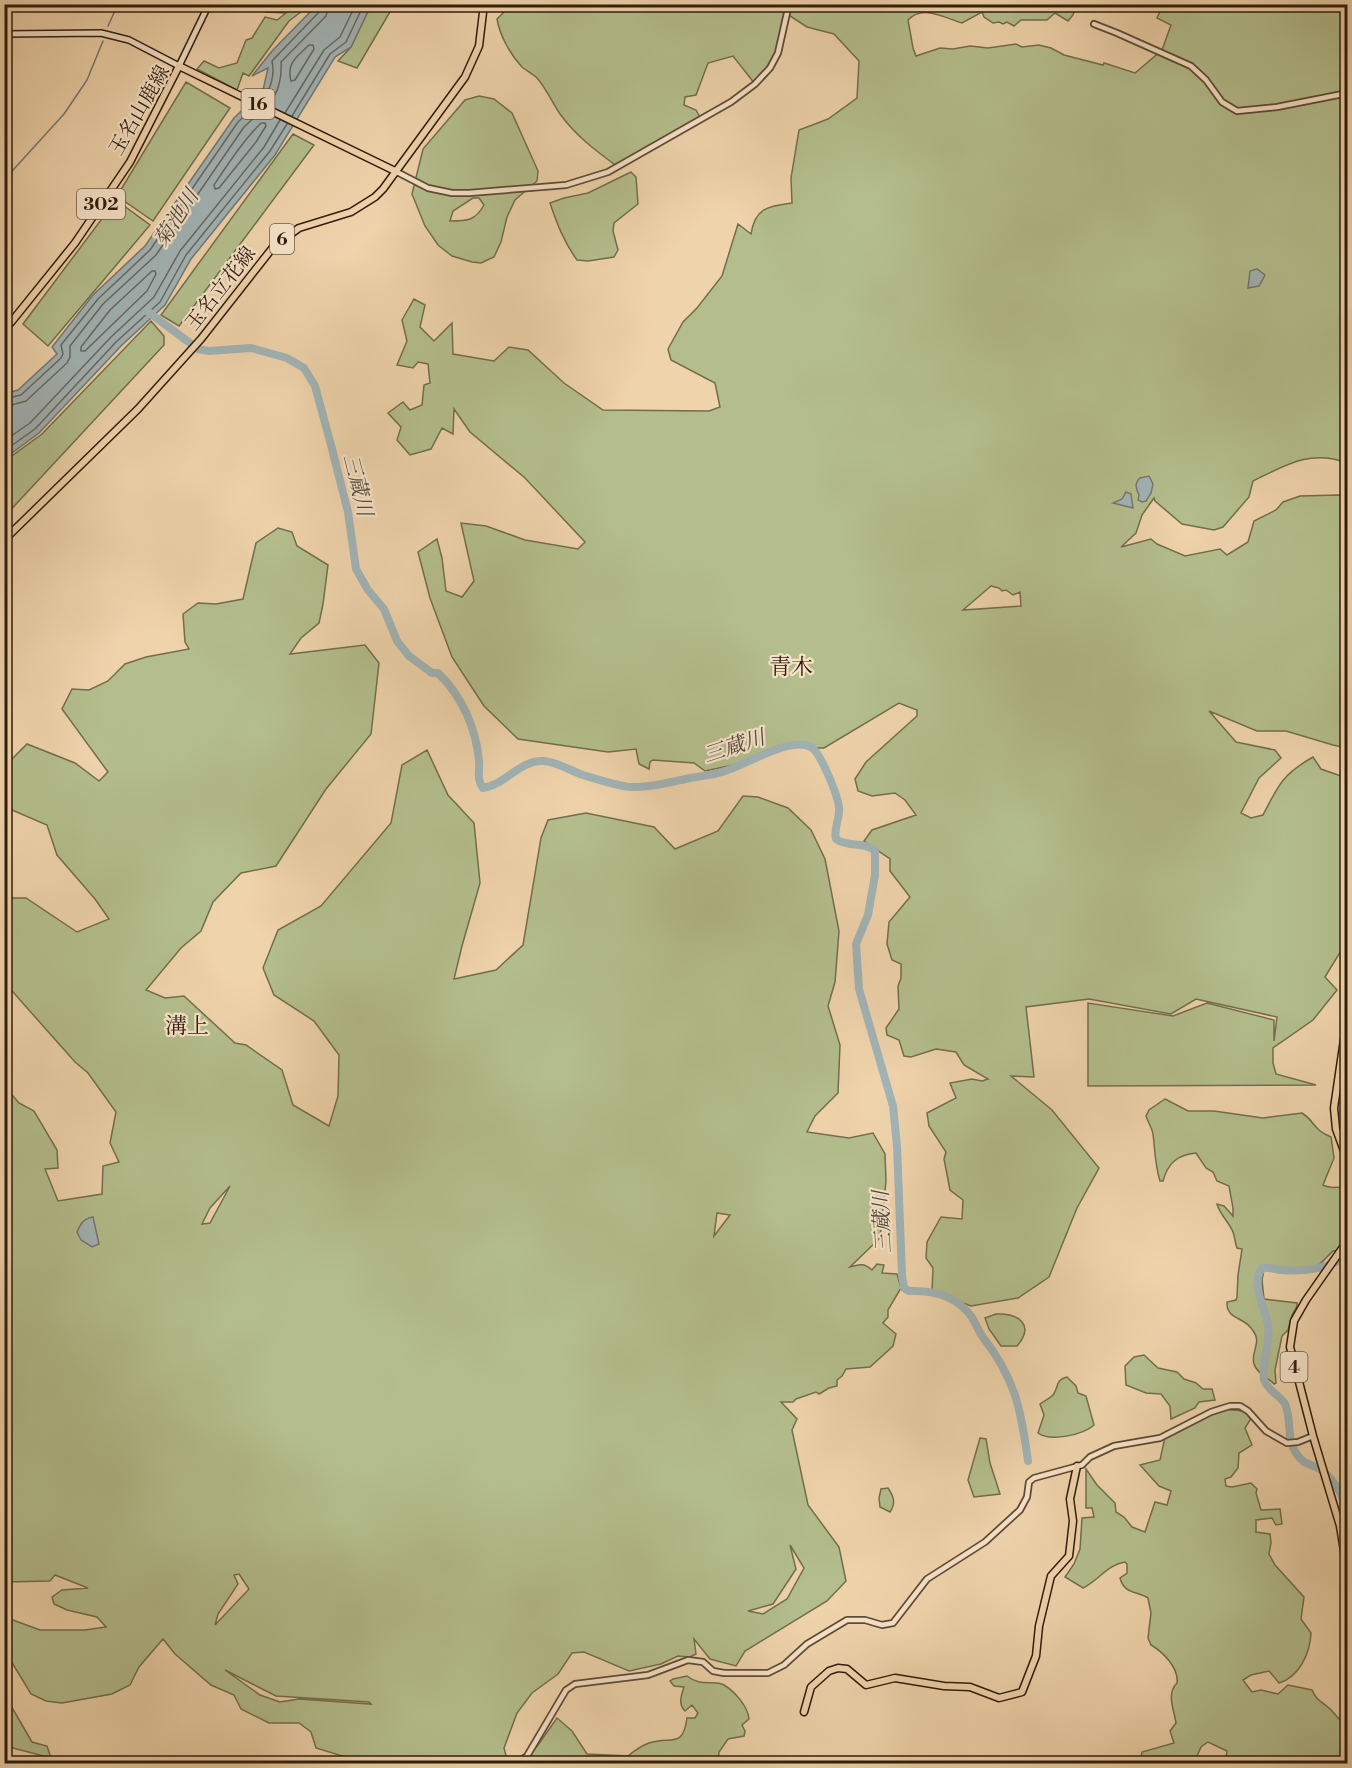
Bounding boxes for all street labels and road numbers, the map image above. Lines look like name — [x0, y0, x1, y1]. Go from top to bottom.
street label: 玉名山鹿線 — [104, 61, 176, 160]
road number: 16 — [242, 89, 274, 119]
road number: 302 — [77, 189, 125, 219]
road number: 6 — [270, 224, 294, 254]
street label: 玉名立花線 — [181, 242, 262, 336]
road number: 4 — [1280, 1352, 1308, 1382]

